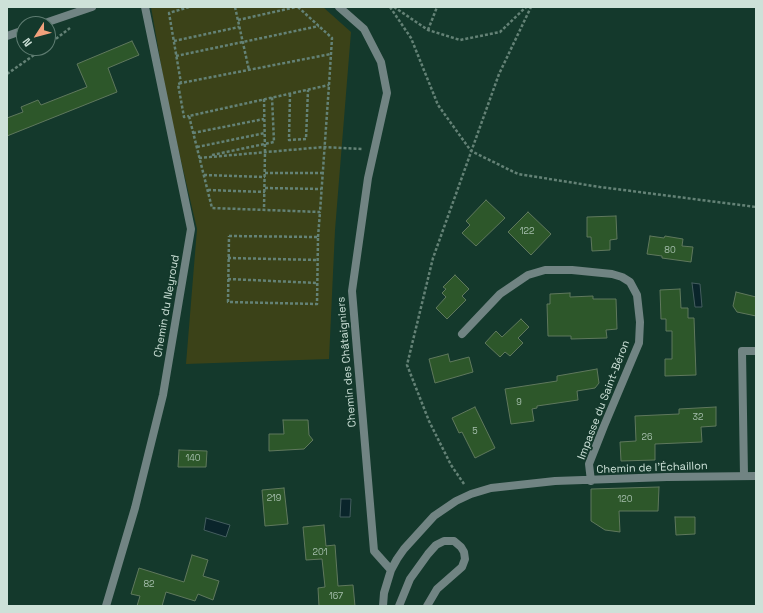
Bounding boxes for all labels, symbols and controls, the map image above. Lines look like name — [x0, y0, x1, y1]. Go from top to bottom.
north arrow — [16, 16, 56, 56]
text: N — [19, 35, 35, 50]
house number: 122 — [520, 227, 534, 237]
house number: 80 — [664, 246, 676, 256]
street label: Chemin du Neyroud — [151, 254, 183, 358]
street label: Chemin des Châtaigniers — [335, 296, 359, 428]
street label: Impasse du Saint-Béron — [575, 339, 633, 461]
house number: 9 — [516, 398, 522, 408]
house number: 32 — [693, 413, 703, 423]
house number: 5 — [472, 427, 478, 437]
house number: 26 — [642, 433, 652, 443]
house number: 140 — [185, 454, 201, 464]
street label: Chemin de l'Échaillon — [596, 459, 708, 477]
house number: 219 — [267, 494, 281, 504]
house number: 120 — [618, 495, 632, 505]
house number: 201 — [313, 548, 327, 558]
house number: 82 — [143, 580, 155, 590]
house number: 167 — [329, 592, 343, 602]

